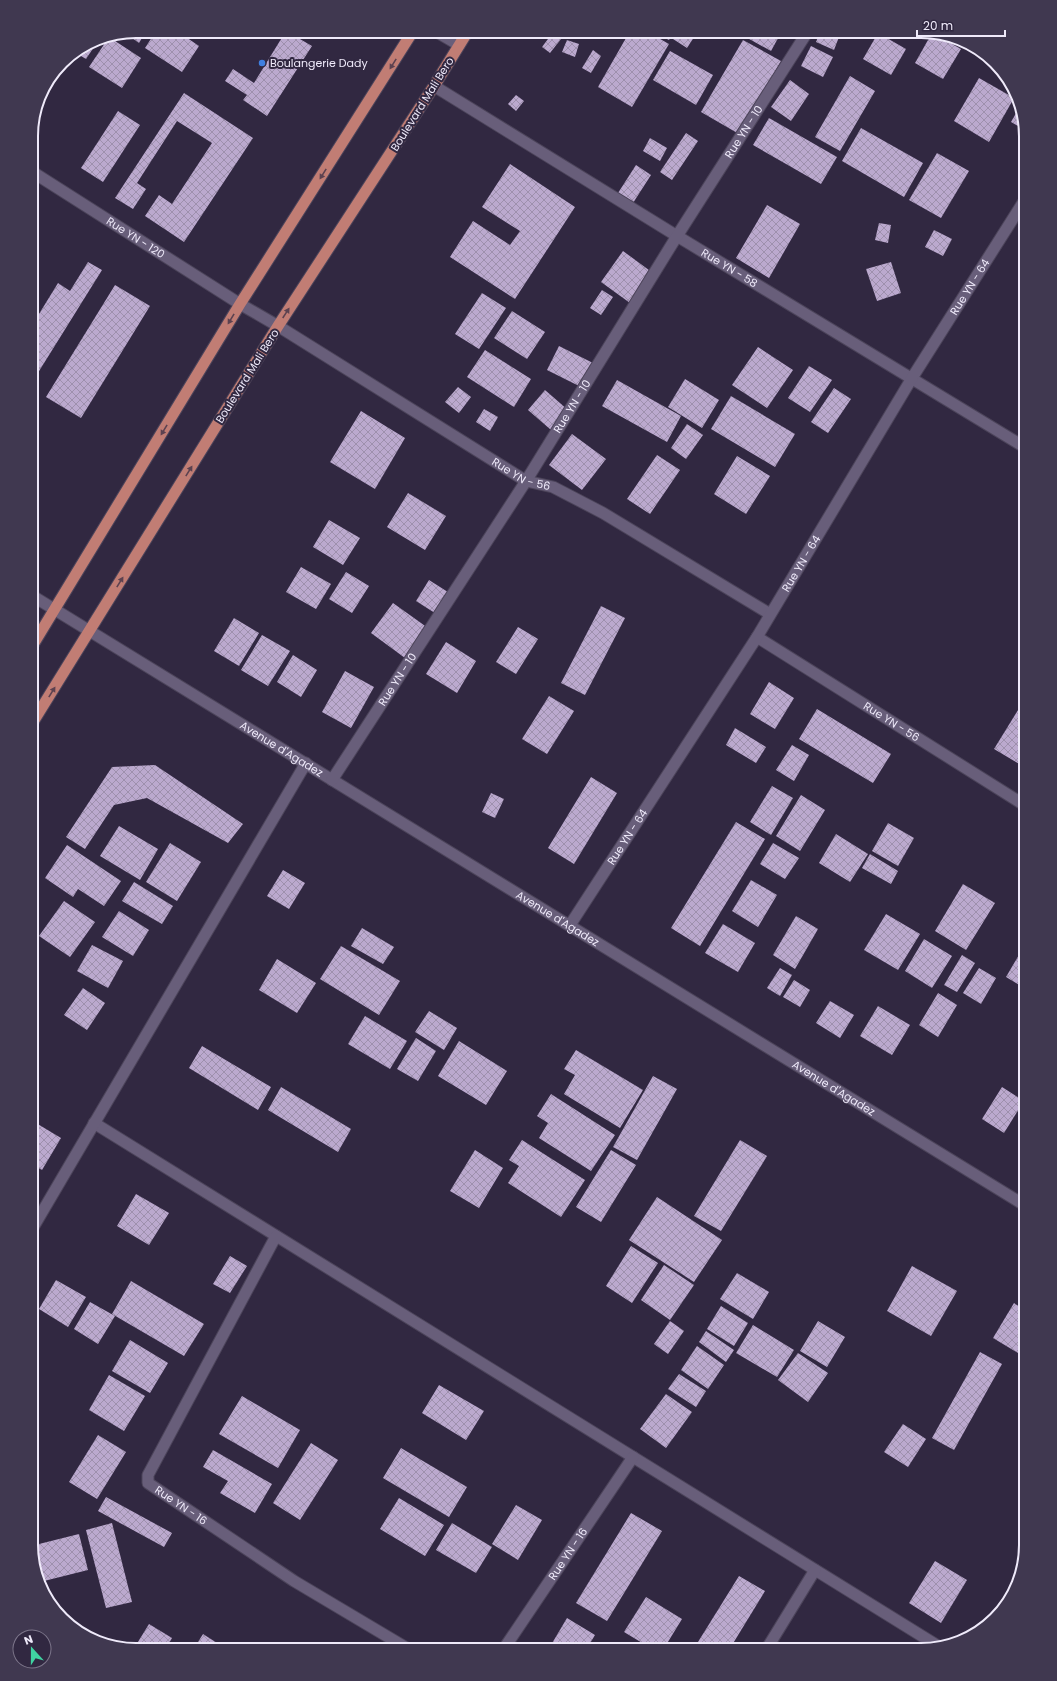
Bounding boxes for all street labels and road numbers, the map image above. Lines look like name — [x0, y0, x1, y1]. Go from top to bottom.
street label: Boulevard Mali Bero — [386, 54, 458, 154]
street label: Rue YN - 10 — [721, 102, 767, 161]
street label: Rue YN - 120 — [103, 213, 168, 262]
street label: Rue YN - 58 — [698, 245, 761, 291]
street label: Rue YN - 64 — [946, 256, 993, 318]
street label: Boulevard Mali Bero — [211, 326, 283, 426]
street label: Rue YN - 10 — [549, 377, 595, 436]
street label: Rue YN - 56 — [489, 454, 552, 494]
street label: Rue YN - 64 — [778, 532, 824, 595]
street label: Rue YN - 10 — [374, 650, 420, 709]
street label: Rue YN - 56 — [860, 698, 923, 745]
street label: Avenue d'Agadez — [237, 717, 326, 781]
street label: Rue YN - 64 — [603, 806, 651, 868]
street label: Avenue d'Agadez — [513, 887, 602, 950]
street label: Avenue d'Agadez — [789, 1056, 878, 1120]
street label: Rue YN - 16 — [152, 1482, 211, 1529]
street label: Rue YN - 16 — [544, 1524, 591, 1583]

